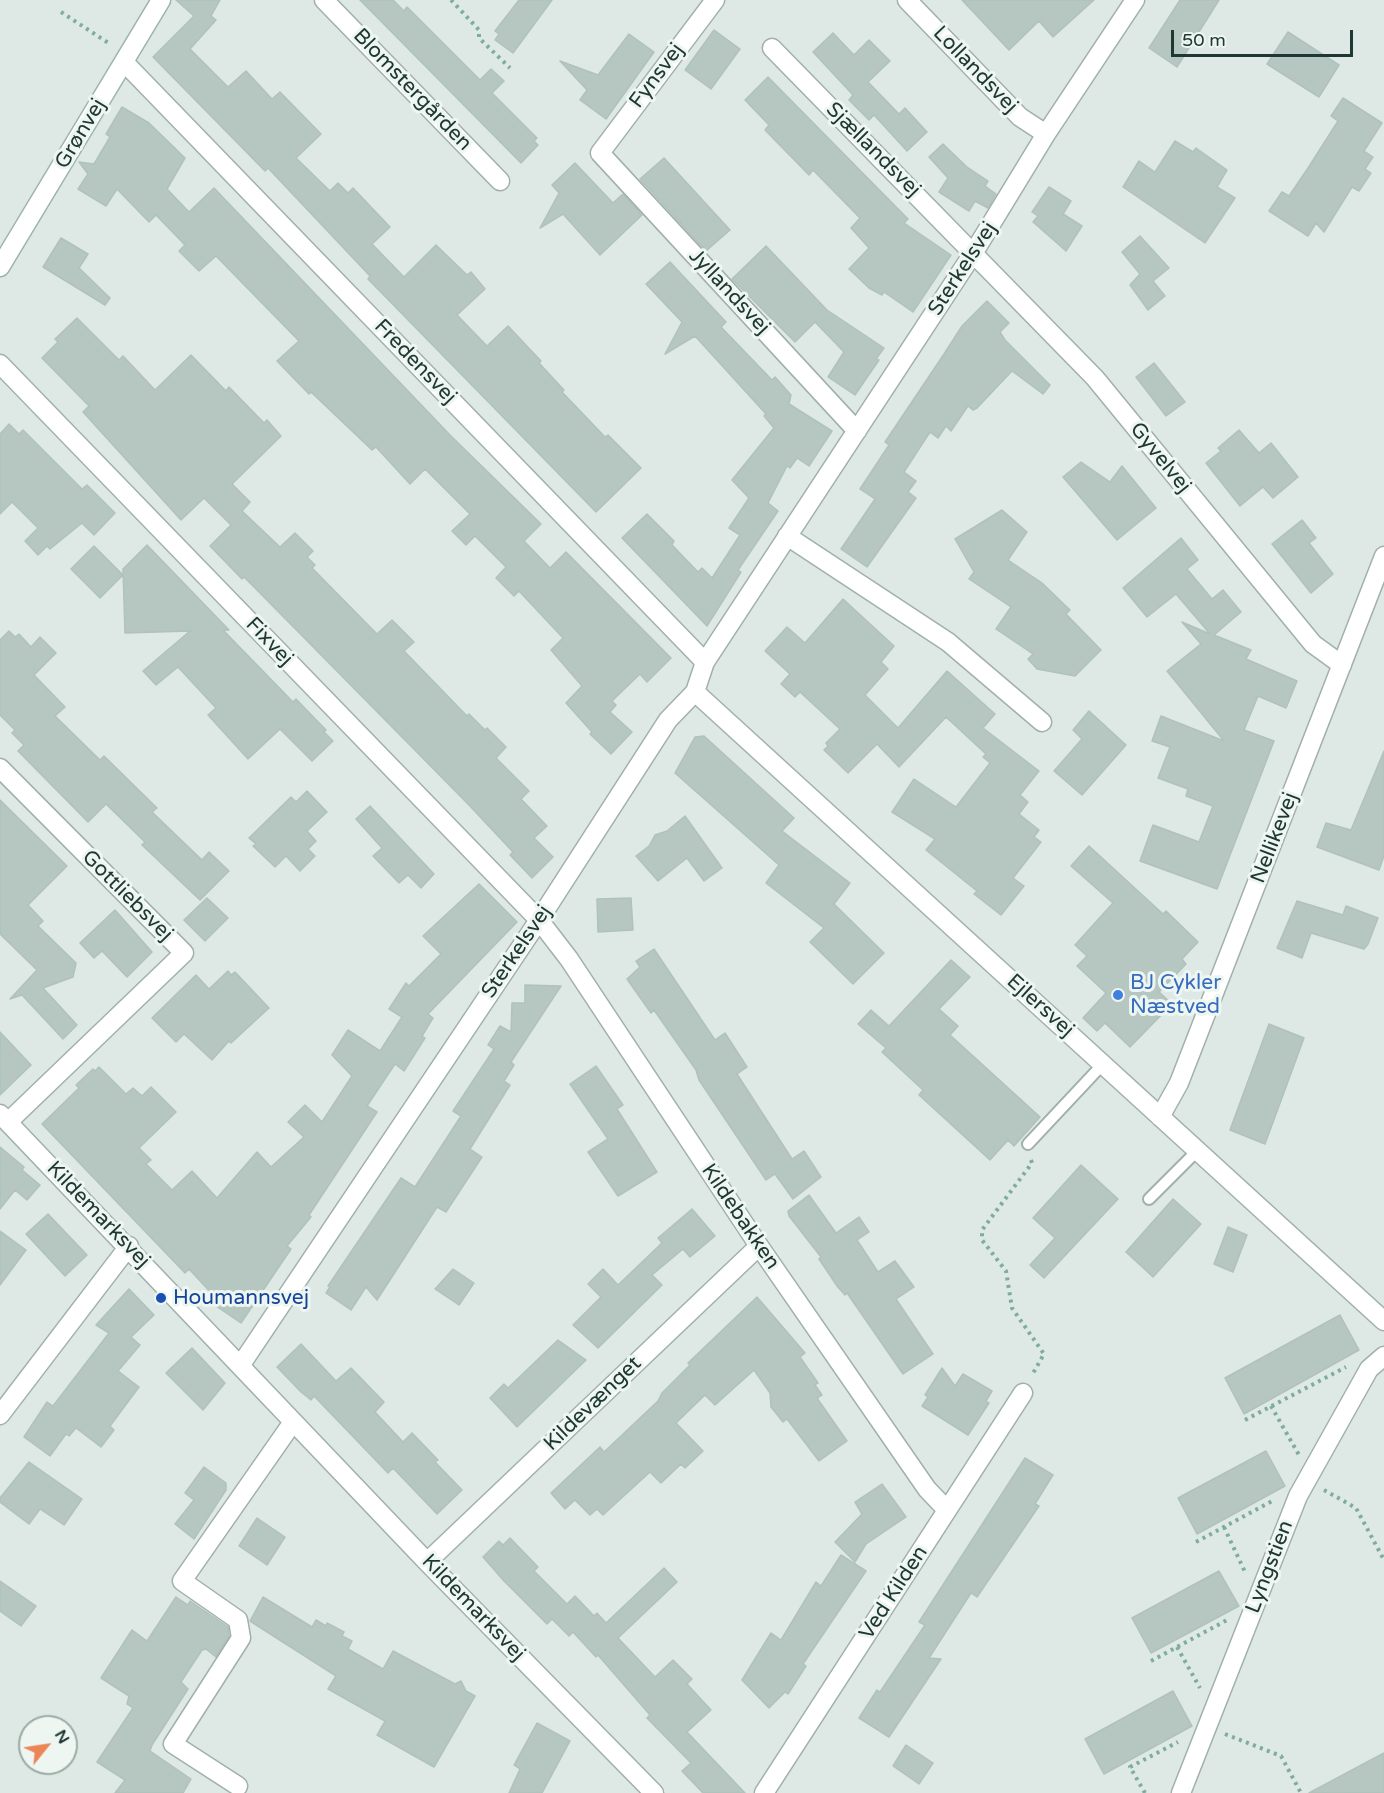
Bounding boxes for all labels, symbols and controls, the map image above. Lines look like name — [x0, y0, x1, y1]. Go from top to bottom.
scale bar — [1174, 18, 1356, 56]
street label: Lollandsvej — [927, 21, 1023, 119]
street label: Blomstergården — [347, 24, 477, 156]
text: 50 m — [1182, 29, 1226, 51]
street label: Fynsvej — [624, 39, 690, 113]
street label: Grønvej — [50, 94, 112, 174]
street label: Sjællandsvej — [820, 97, 926, 203]
street label: Sterkelsvej — [923, 217, 1003, 321]
street label: Jyllandsvej — [683, 244, 775, 340]
street label: Fredensvej — [368, 314, 462, 410]
street label: Gyvelvej — [1124, 418, 1196, 498]
street label: Fixvej — [240, 613, 298, 671]
street label: Nellikevej — [1246, 789, 1304, 887]
street label: Gottliebsvej — [76, 845, 178, 947]
street label: Sterkelsvej — [477, 901, 557, 1003]
street label: Ejlersvej — [1001, 969, 1079, 1043]
place label: BJ Cykler Næstved — [1130, 970, 1221, 1020]
marker: BJ Cykler Næstved — [1111, 988, 1125, 1002]
street label: Kildemarksvej — [41, 1156, 155, 1274]
street label: Kildebakken — [695, 1159, 785, 1275]
place label: Houmannsvej — [173, 1285, 309, 1311]
marker: Houmannsvej — [154, 1291, 168, 1305]
street label: Kildevænget — [539, 1351, 647, 1457]
street label: Lyngstien — [1241, 1517, 1299, 1617]
street label: Ved Kilden — [854, 1541, 934, 1645]
street label: Kildemarksvej — [416, 1549, 530, 1667]
north arrow — [18, 1715, 78, 1775]
text: N — [50, 1726, 74, 1748]

